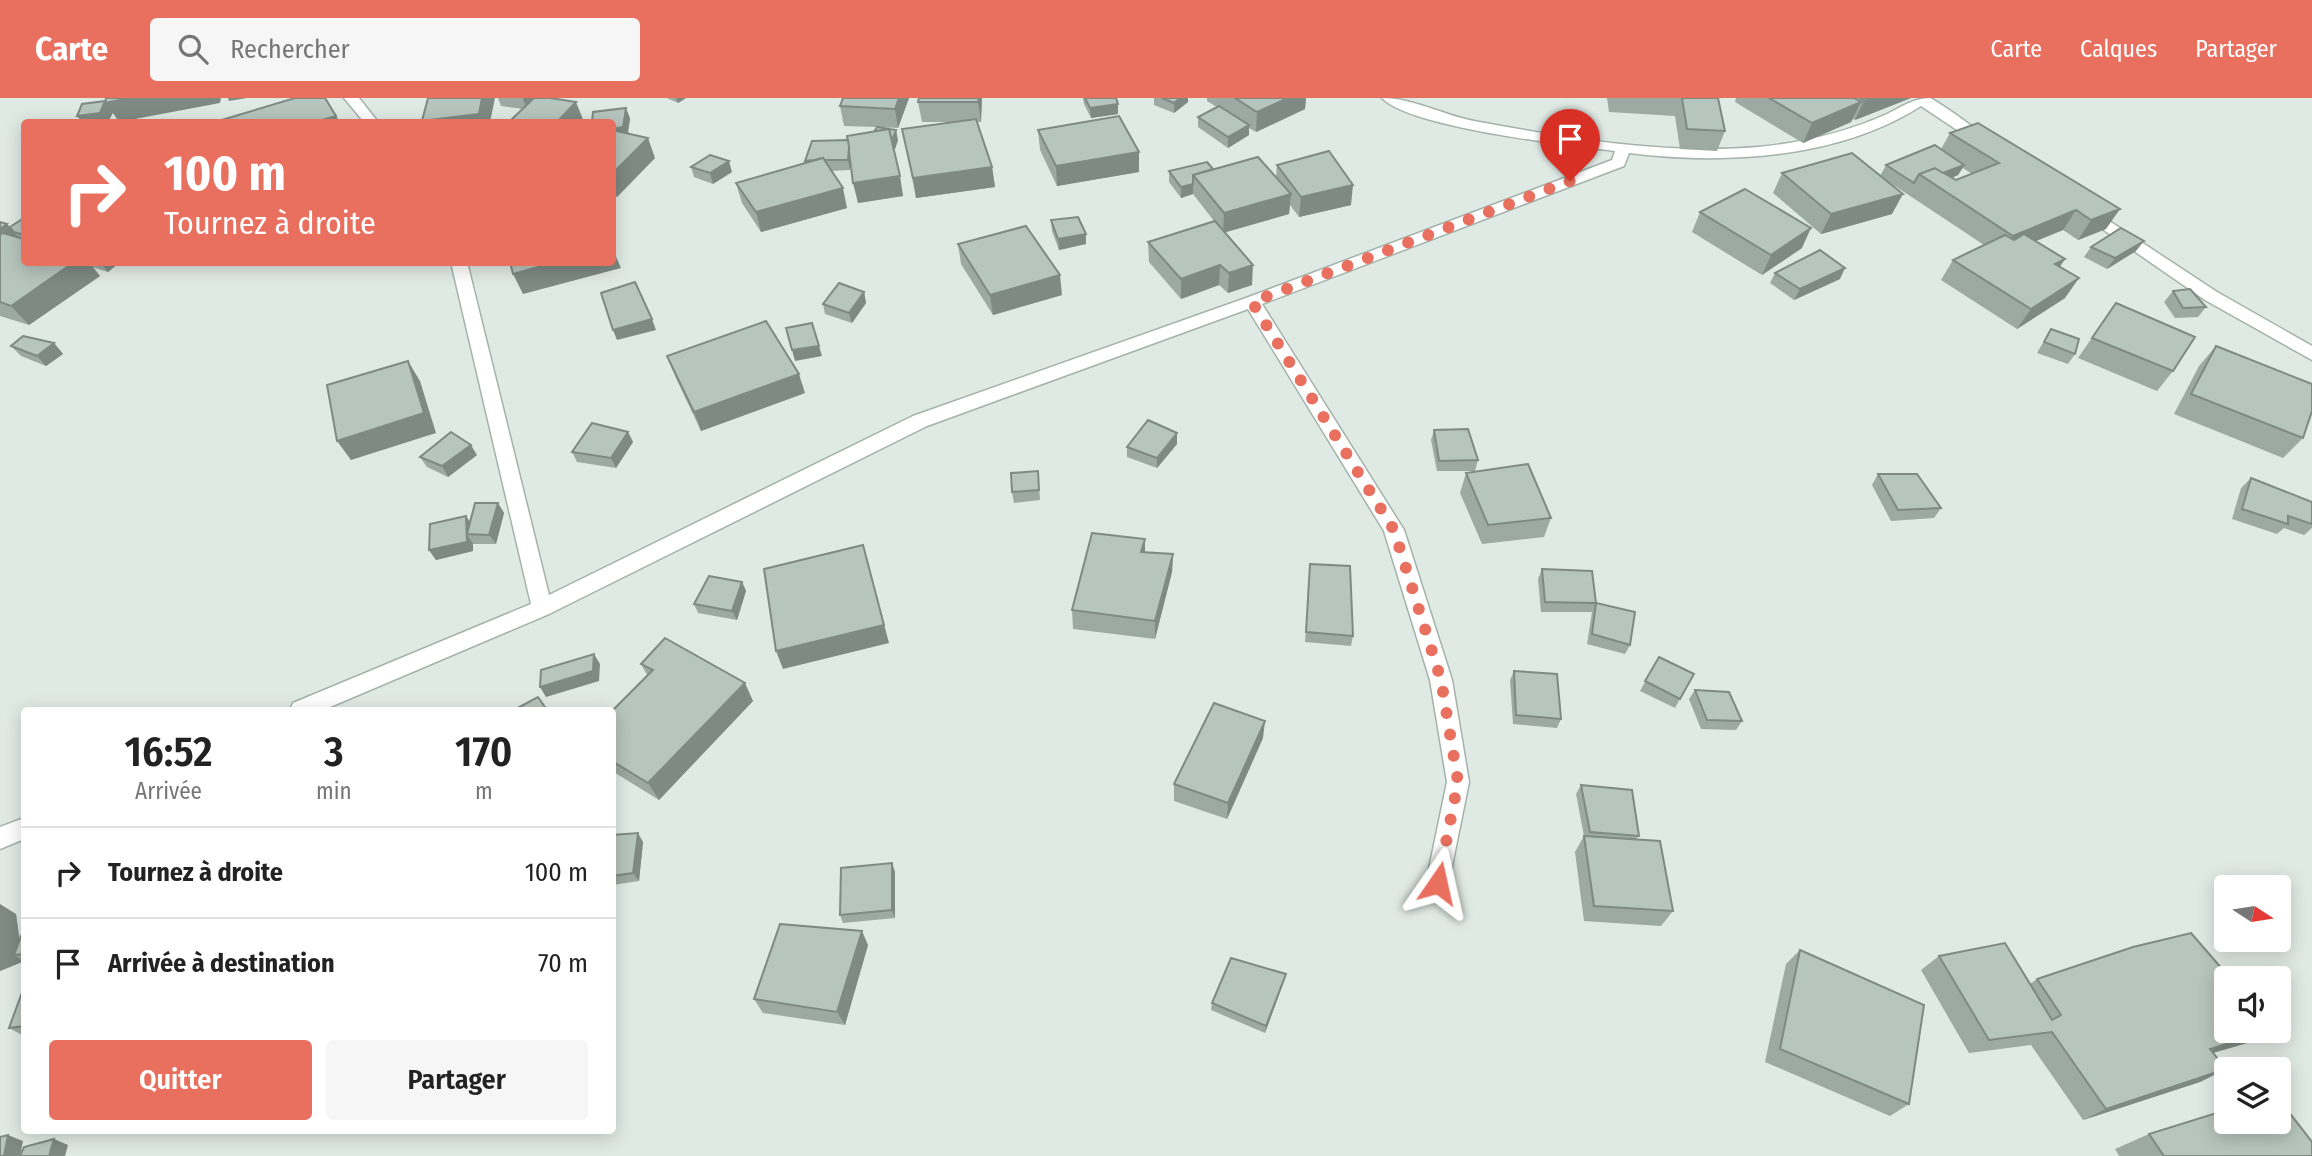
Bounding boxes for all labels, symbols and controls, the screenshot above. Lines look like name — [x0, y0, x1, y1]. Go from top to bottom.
search box — [150, 18, 640, 81]
text: Carte — [35, 29, 108, 69]
icon: search — [174, 30, 212, 68]
text: Rechercher — [230, 34, 350, 65]
text: Carte — [1991, 35, 2042, 63]
text: Calques — [2080, 35, 2157, 63]
text: Partager — [2195, 35, 2277, 63]
pin — [1540, 109, 1600, 181]
icon: arrive — [1551, 120, 1589, 158]
text: 100 m — [164, 144, 286, 203]
icon: right — [49, 147, 140, 238]
text: Tournez à droite — [164, 204, 376, 242]
text: 16:52 — [124, 727, 213, 777]
text: 3 — [324, 727, 344, 777]
text: 170 — [455, 727, 512, 777]
text: Arrivée — [135, 777, 202, 805]
text: min — [316, 777, 352, 805]
text: m — [475, 777, 493, 805]
position arrow — [1401, 846, 1475, 920]
icon: right — [49, 854, 87, 892]
text: Tournez à droite — [108, 857, 283, 888]
text: 100 m — [525, 857, 588, 888]
north arrow — [2214, 875, 2291, 952]
map controls — [2214, 875, 2291, 1134]
icon: arrive — [49, 945, 87, 983]
text: Arrivée à destination — [108, 948, 335, 979]
text: 70 m — [538, 948, 588, 979]
button: sound — [2214, 966, 2291, 1043]
button: Quitter — [49, 1040, 312, 1120]
button: Partager — [326, 1040, 588, 1120]
button: layers — [2214, 1057, 2291, 1134]

